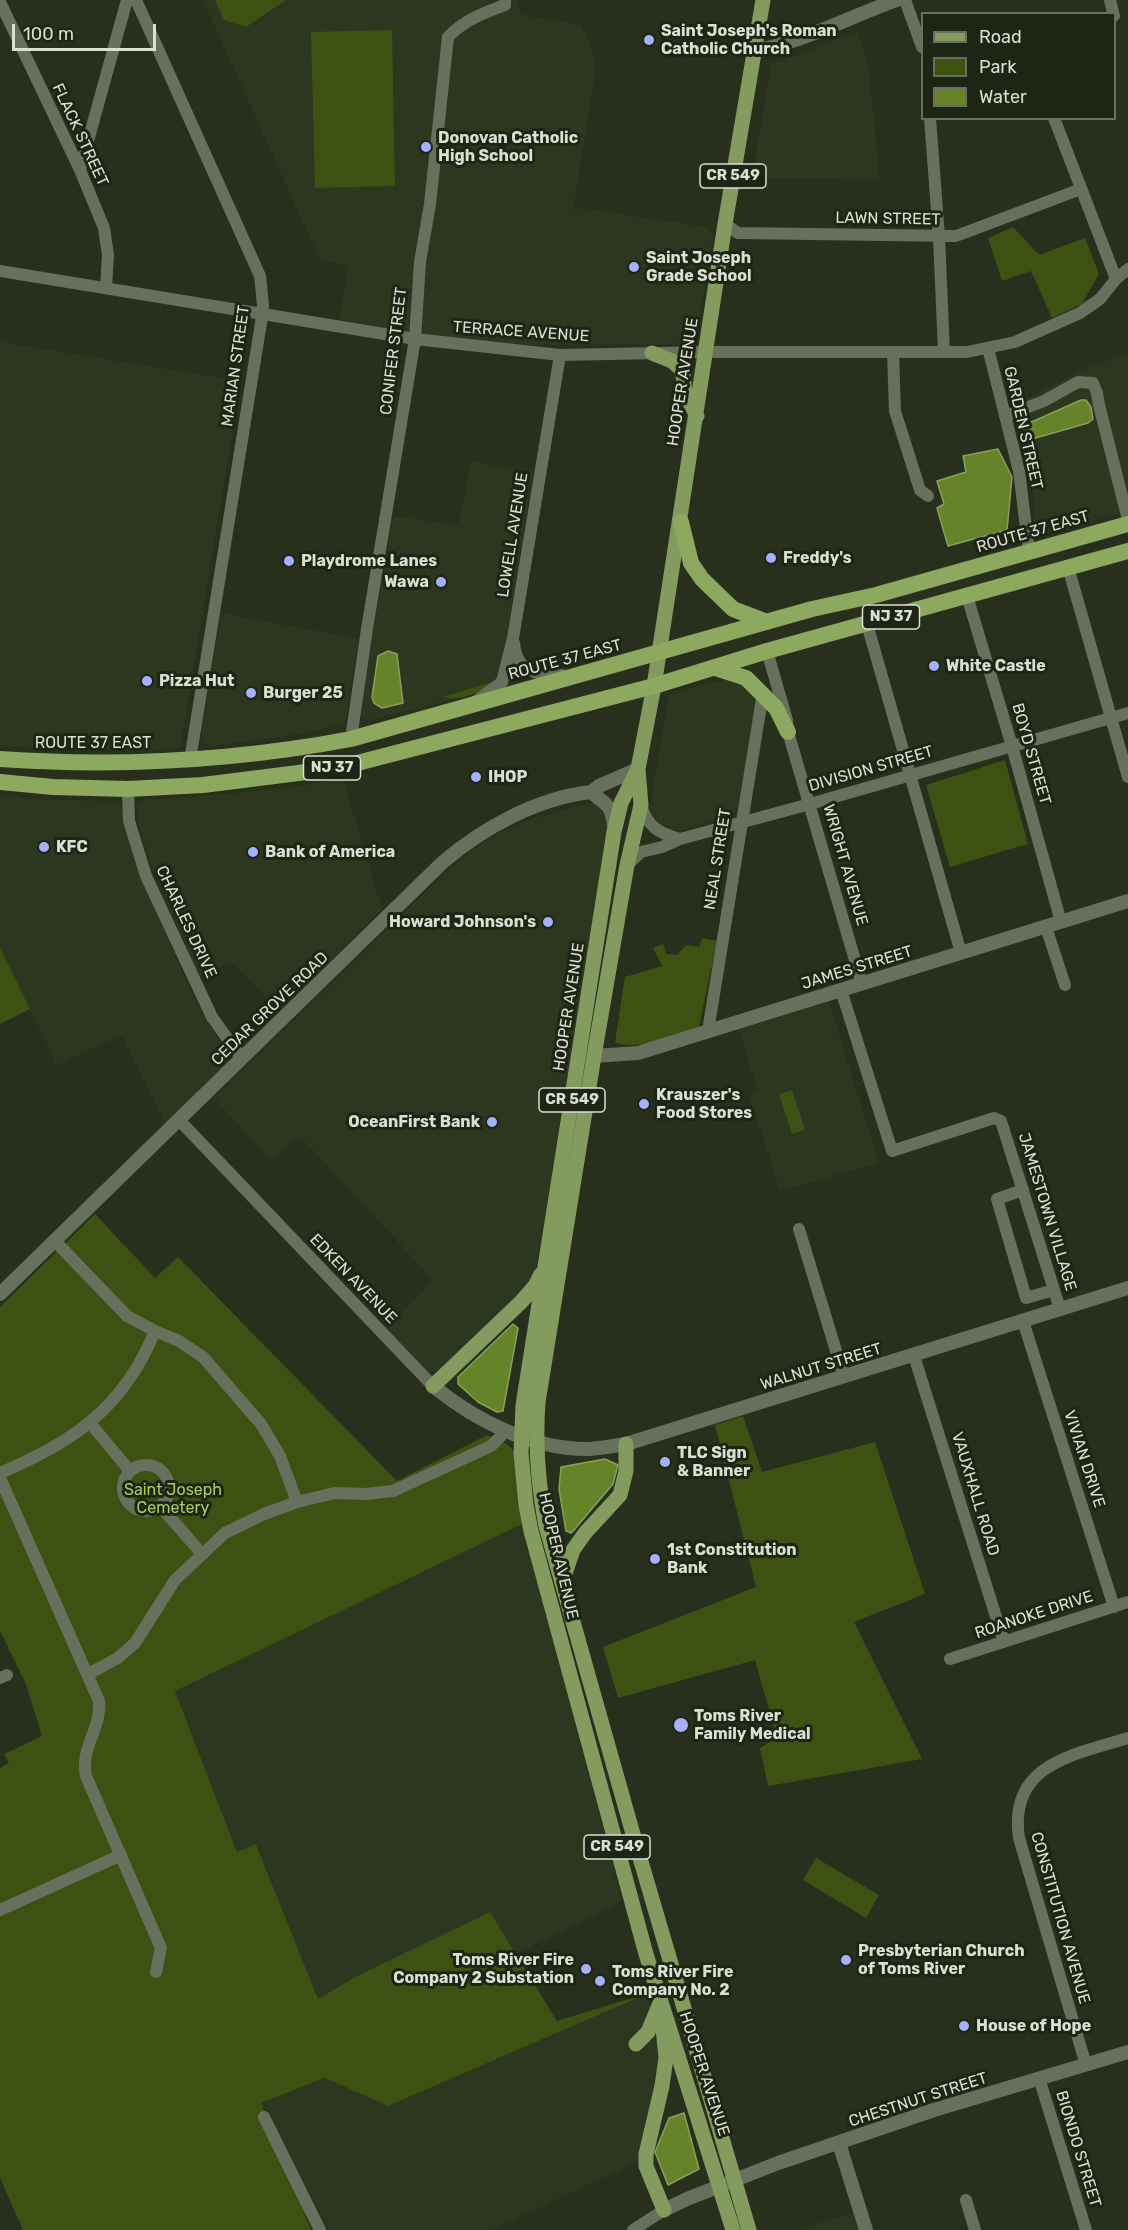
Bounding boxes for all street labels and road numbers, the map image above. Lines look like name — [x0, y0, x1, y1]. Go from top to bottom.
street label: FLACK STREET — [48, 81, 112, 189]
road number: CR 549 — [700, 164, 766, 188]
street label: LAWN STREET — [835, 208, 941, 230]
street label: CONIFER STREET — [377, 286, 411, 416]
street label: MARIAN STREET — [218, 304, 254, 428]
street label: HOOPER AVENUE — [663, 316, 703, 448]
street label: TERRACE AVENUE — [452, 318, 590, 346]
street label: GARDEN STREET — [999, 365, 1047, 491]
street label: LOWELL AVENUE — [494, 471, 532, 599]
street label: ROUTE 37 EAST — [974, 507, 1092, 557]
road number: NJ 37 — [862, 605, 920, 629]
street label: ROUTE 37 EAST — [506, 636, 624, 684]
street label: BOYD STREET — [1007, 701, 1055, 807]
street label: ROUTE 37 EAST — [35, 733, 151, 753]
street label: DIVISION STREET — [807, 742, 935, 796]
road number: NJ 37 — [304, 756, 360, 780]
street label: WRIGHT AVENUE — [819, 802, 871, 928]
street label: NEAL STREET — [700, 807, 736, 911]
street label: CHARLES DRIVE — [152, 863, 220, 981]
street label: HOOPER AVENUE — [549, 941, 589, 1073]
street label: JAMES STREET — [799, 942, 915, 994]
street label: CEDAR GROVE ROAD — [208, 948, 332, 1070]
road number: CR 549 — [539, 1088, 605, 1112]
street label: JAMESTOWN VILLAGE — [1014, 1131, 1080, 1293]
street label: EDKEN AVENUE — [305, 1230, 401, 1328]
street label: WALNUT STREET — [758, 1339, 884, 1395]
street label: VIVIAN DRIVE — [1059, 1408, 1109, 1510]
street label: VAUXHALL ROAD — [947, 1430, 1003, 1558]
street label: HOOPER AVENUE — [534, 1491, 582, 1621]
street label: ROANOKE DRIVE — [973, 1587, 1095, 1643]
street label: CONSTITUTION AVENUE — [1026, 1830, 1094, 2006]
road number: CR 549 — [584, 1835, 650, 1859]
street label: HOOPER AVENUE — [675, 2009, 733, 2139]
street label: CHESTNUT STREET — [846, 2069, 990, 2131]
street label: BIONDO STREET — [1051, 2088, 1105, 2210]

